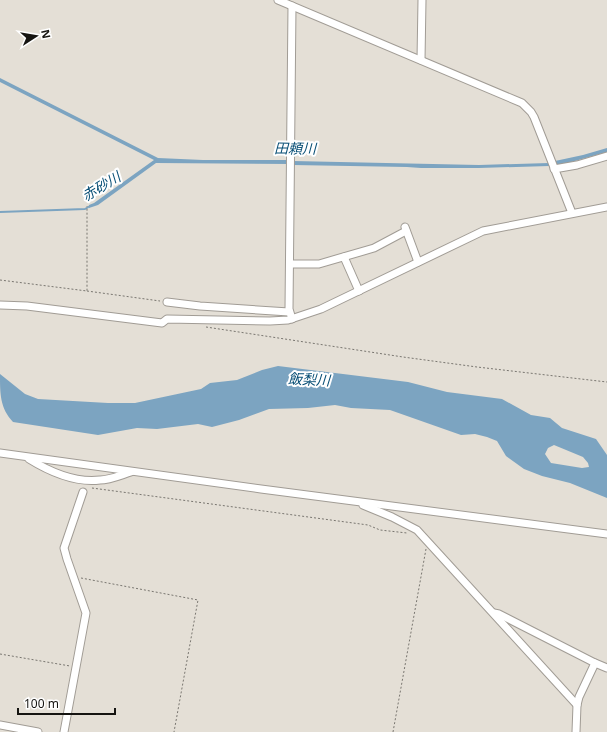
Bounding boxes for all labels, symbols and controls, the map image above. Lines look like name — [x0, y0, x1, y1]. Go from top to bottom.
north arrow — [16, 16, 56, 56]
text: N — [38, 28, 55, 40]
water label: 田頼川 — [274, 138, 318, 158]
water label: 赤砂川 — [78, 166, 126, 205]
water label: 飯梨川 — [288, 368, 332, 390]
scale bar — [18, 690, 115, 716]
text: 100 m — [24, 695, 59, 712]

